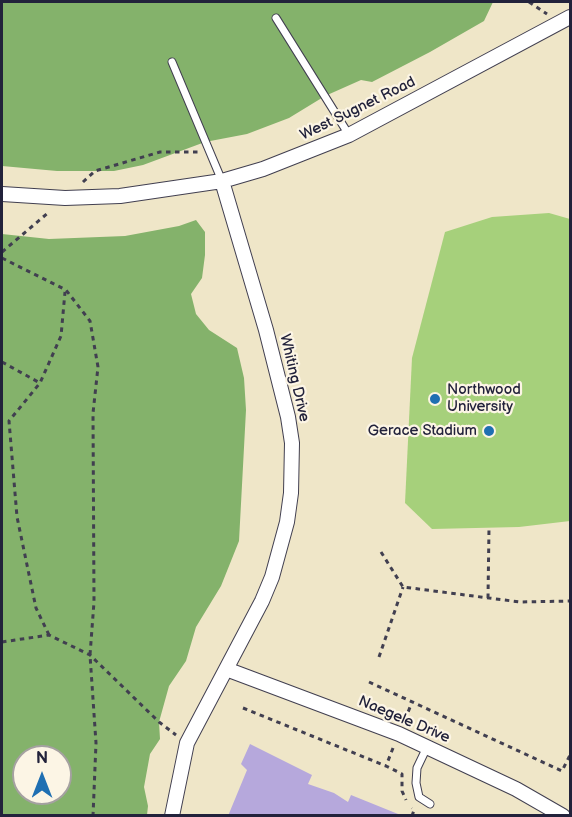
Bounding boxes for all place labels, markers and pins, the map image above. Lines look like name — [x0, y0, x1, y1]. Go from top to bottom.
place label: Northwood University — [447, 381, 521, 416]
marker: Northwood University — [428, 392, 442, 406]
place label: Gerace Stadium — [368, 422, 477, 440]
marker: Gerace Stadium — [482, 424, 496, 438]

